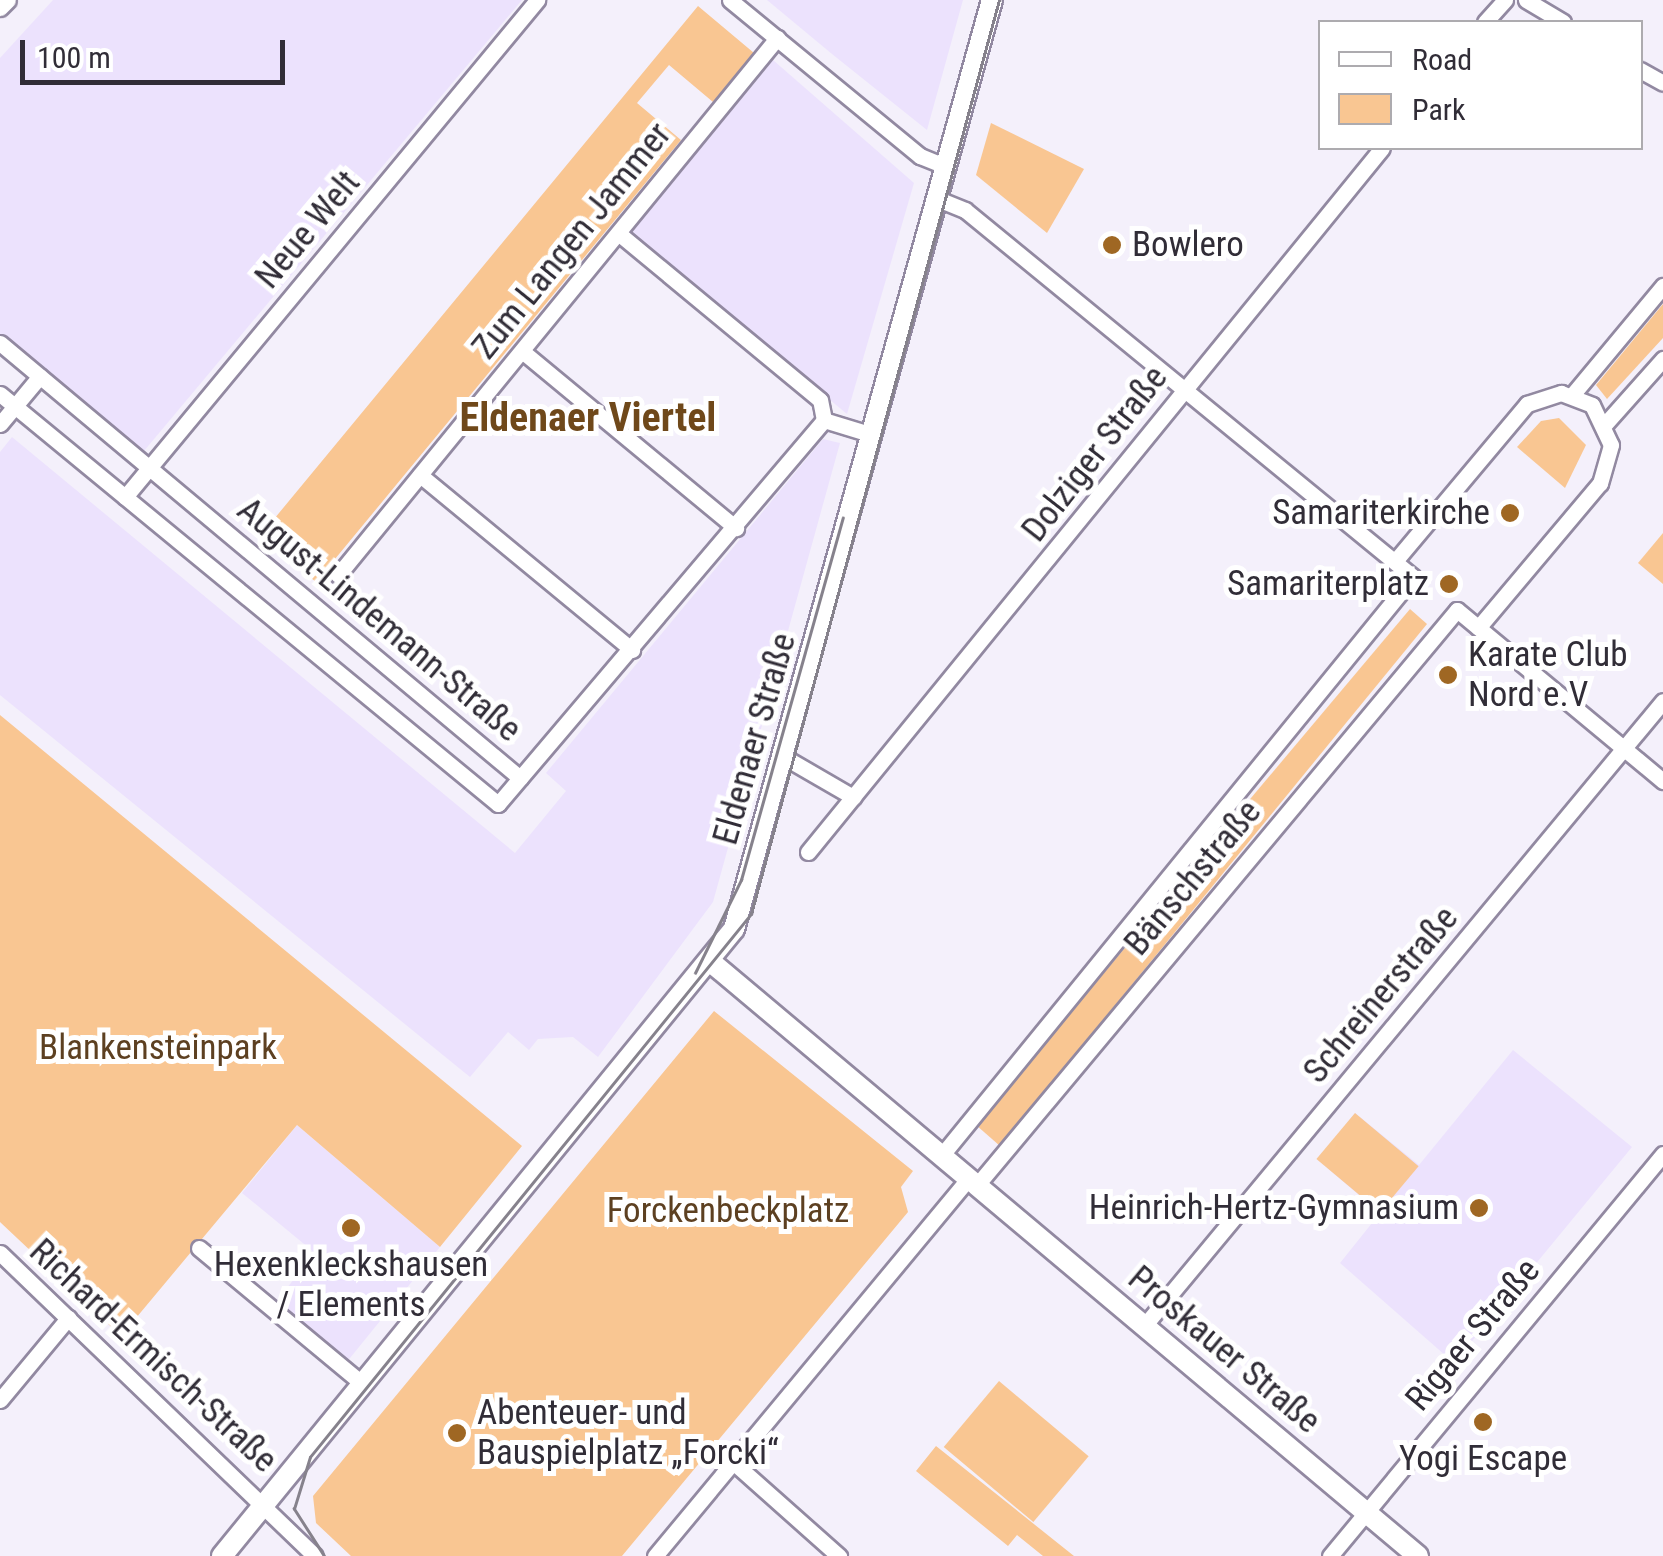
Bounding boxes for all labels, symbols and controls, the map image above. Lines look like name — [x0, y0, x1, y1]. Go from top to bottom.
scale bar — [25, 20, 290, 82]
legend — [1318, 20, 1643, 150]
text: 100 m — [37, 40, 111, 75]
text: Road — [1412, 42, 1472, 77]
text: Park — [1412, 92, 1466, 127]
street label: Zum Langen Jammer — [464, 114, 680, 368]
street label: Neue Welt — [247, 163, 369, 297]
place label: Bowlero — [1132, 224, 1244, 266]
marker: Bowlero — [1101, 234, 1123, 256]
street label: Dolziger Straße — [1013, 358, 1177, 550]
district label: Eldenaer Viertel — [460, 394, 716, 442]
street label: August-Lindemann-Straße — [229, 489, 529, 751]
place label: Samariterkirche — [1272, 492, 1490, 534]
marker: Samariterkirche — [1499, 502, 1521, 524]
place label: Samariterplatz — [1227, 563, 1429, 605]
marker: Samariterplatz — [1438, 573, 1460, 595]
street label: Eldenaer Straße — [705, 628, 805, 850]
place label: Karate Club Nord e.V — [1468, 634, 1627, 716]
marker: Karate Club Nord e.V — [1437, 664, 1459, 686]
street label: Bänschstraße — [1116, 792, 1270, 964]
street label: Schreinerstraße — [1295, 898, 1467, 1092]
park label: Blankensteinpark — [39, 1027, 277, 1069]
place label: Heinrich-Hertz-Gymnasium — [1089, 1187, 1459, 1229]
park label: Forckenbeckplatz — [607, 1190, 849, 1232]
marker: Heinrich-Hertz-Gymnasium — [1468, 1197, 1490, 1219]
marker: Hexenkleckshausen / Elements — [340, 1217, 362, 1239]
street label: Richard-Ermisch-Straße — [21, 1231, 285, 1481]
place label: Hexenkleckshausen / Elements — [214, 1244, 488, 1326]
street label: Rigaer Straße — [1397, 1250, 1549, 1420]
street label: Proskauer Straße — [1119, 1258, 1329, 1442]
place label: Abenteuer- und Bauspielplatz „Forcki“ — [477, 1392, 779, 1474]
marker: Yogi Escape — [1472, 1411, 1494, 1433]
marker: Abenteuer- und Bauspielplatz „Forcki“ — [446, 1422, 468, 1444]
place label: Yogi Escape — [1399, 1438, 1567, 1480]

